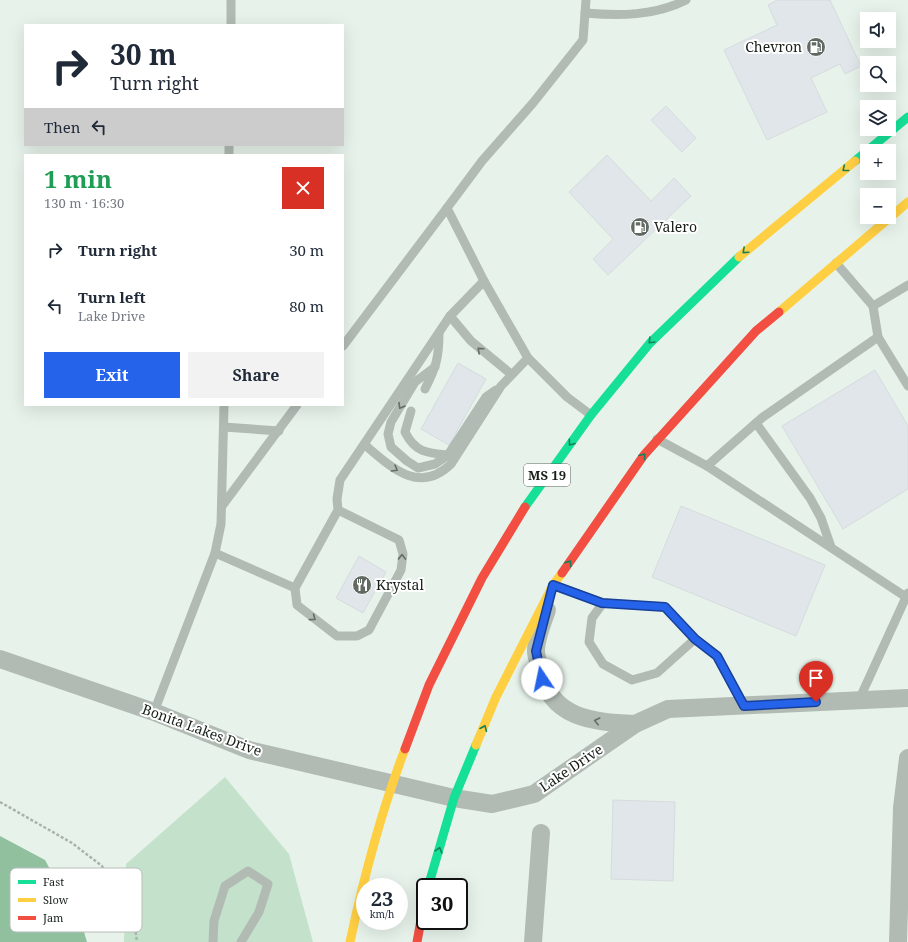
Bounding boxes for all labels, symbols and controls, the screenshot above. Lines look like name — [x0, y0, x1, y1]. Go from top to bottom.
map controls — [860, 12, 896, 224]
button: sound — [860, 12, 896, 48]
text: 30 m — [110, 35, 177, 73]
fuel station icon: Chevron — [805, 36, 827, 58]
place label: Chevron — [745, 37, 802, 56]
icon: right — [44, 40, 96, 92]
button: search — [860, 56, 896, 92]
text: Turn right — [110, 71, 199, 95]
button: layers — [860, 100, 896, 136]
icon: left — [88, 116, 110, 138]
text: Then — [44, 117, 80, 137]
button: + — [860, 144, 896, 180]
text: 1 min — [44, 162, 112, 195]
one-way arrow — [843, 164, 850, 171]
button: close — [282, 167, 324, 209]
button: − — [860, 188, 896, 224]
text: 130 m · 16:30 — [44, 194, 124, 212]
fuel station icon: Valero — [629, 216, 651, 238]
place label: Valero — [654, 217, 697, 236]
icon: right — [44, 239, 66, 261]
text: Turn right — [78, 240, 157, 260]
text: 30 m — [289, 240, 324, 260]
one-way arrow — [742, 246, 750, 254]
text: Turn left — [78, 287, 146, 307]
icon: left — [44, 295, 66, 317]
text: 80 m — [289, 296, 324, 316]
text: Lake Drive — [78, 307, 145, 325]
one-way arrow — [649, 337, 656, 344]
one-way arrow — [478, 348, 485, 355]
button: Exit — [44, 352, 180, 398]
button: Share — [188, 352, 324, 398]
one-way arrow — [398, 402, 405, 409]
one-way arrow — [569, 439, 576, 446]
one-way arrow — [638, 453, 646, 460]
one-way arrow — [391, 464, 398, 471]
road number: MS 19 — [524, 464, 570, 486]
one-way arrow — [397, 553, 406, 560]
one-way arrow — [564, 560, 571, 567]
restaurant icon: Krystal — [351, 574, 373, 596]
place label: Krystal — [376, 575, 424, 594]
one-way arrow — [309, 613, 316, 620]
position arrow — [521, 658, 563, 700]
pin — [799, 661, 833, 702]
icon: arrive — [805, 667, 827, 689]
street label: Bonita Lakes Drive — [140, 699, 265, 760]
one-way arrow — [593, 717, 600, 725]
one-way arrow — [479, 724, 487, 731]
street label: Lake Drive — [535, 739, 606, 796]
one-way arrow — [434, 846, 443, 853]
legend — [10, 868, 142, 932]
text: Fast — [43, 874, 64, 889]
speed limit sign: 30 — [416, 878, 468, 930]
text: 23 — [371, 885, 393, 912]
text: Slow — [43, 892, 69, 907]
text: km/h — [370, 907, 394, 921]
text: Jam — [42, 910, 64, 925]

